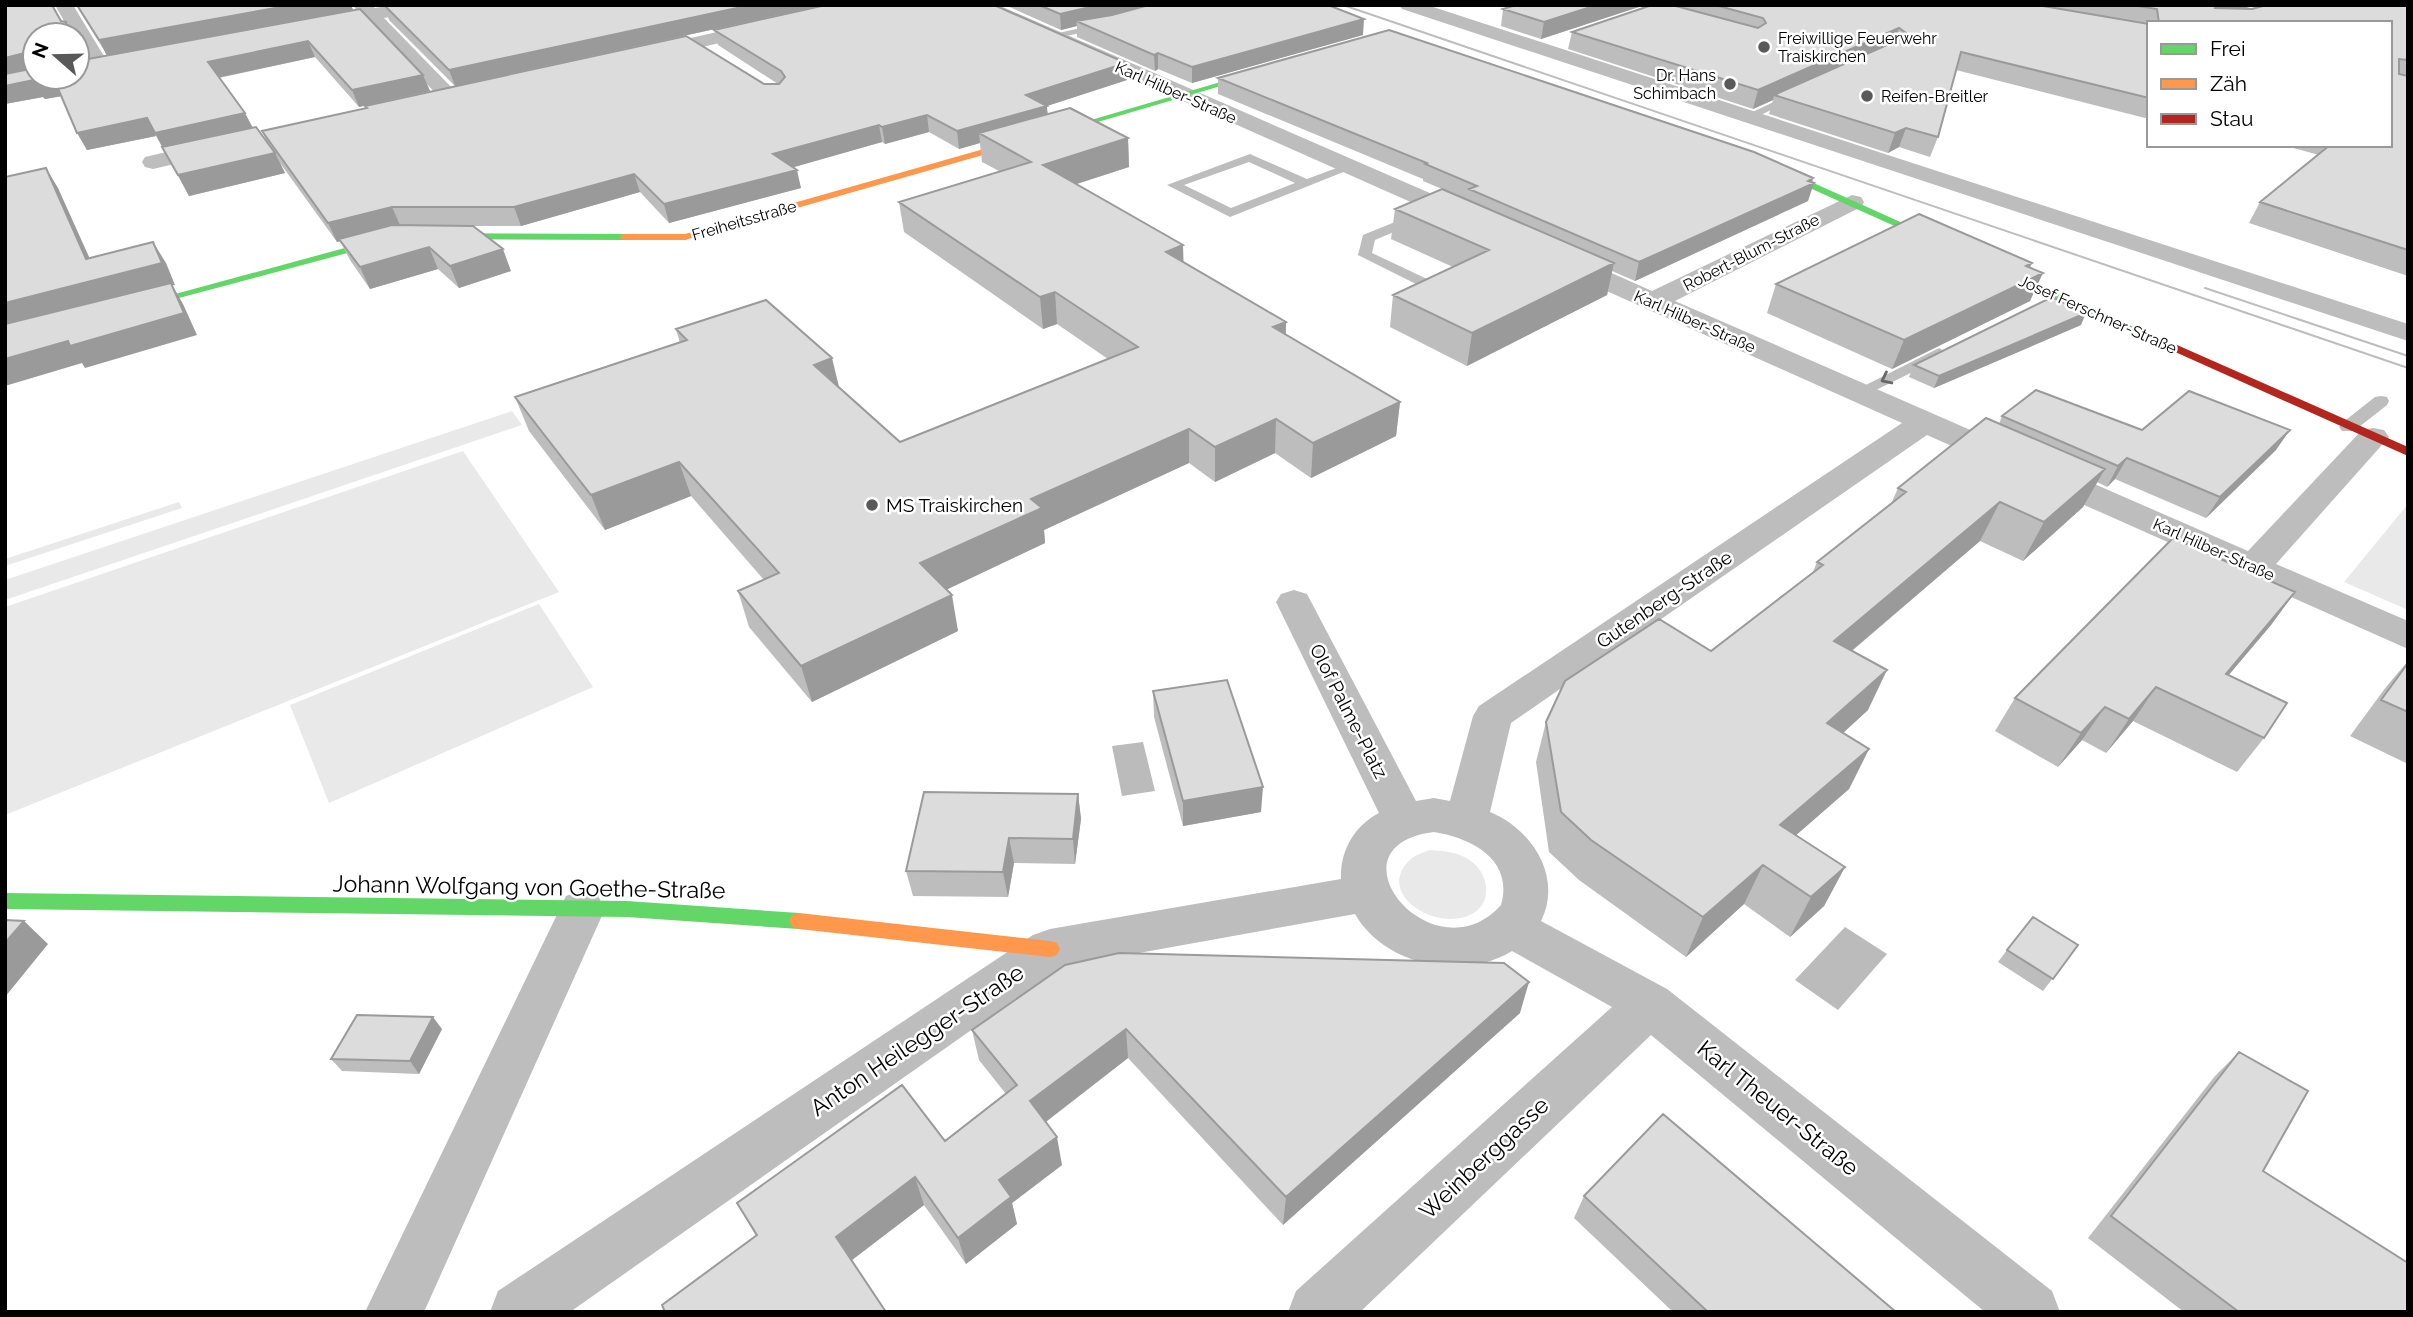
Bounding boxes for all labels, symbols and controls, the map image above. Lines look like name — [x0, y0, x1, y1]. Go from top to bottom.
north arrow — [21, 21, 91, 91]
legend — [2147, 21, 2392, 147]
place label: Freiwillige Feuerwehr Traiskirchen — [1778, 29, 1937, 66]
text: Frei — [2210, 36, 2246, 61]
marker: Freiwillige Feuerwehr Traiskirchen — [1756, 39, 1772, 55]
text: N — [27, 40, 53, 61]
street label: Karl Hilber-Straße — [1112, 57, 1239, 128]
place label: Dr. Hans Schimbach — [1633, 66, 1716, 103]
text: Zäh — [2210, 71, 2247, 96]
marker: Dr. Hans Schimbach — [1722, 76, 1738, 92]
place label: Reifen-Breitler — [1881, 87, 1989, 106]
marker: Reifen-Breitler — [1859, 88, 1875, 104]
text: Stau — [2210, 106, 2254, 131]
street label: Freiheitsstraße — [690, 196, 799, 244]
street label: Robert-Blum-Straße — [1680, 210, 1822, 295]
street label: Josef Ferschner-Straße — [2016, 271, 2180, 358]
street label: Karl Hilber-Straße — [1631, 286, 1758, 357]
one-way arrow — [1881, 371, 1893, 385]
place label: MS Traiskirchen — [886, 494, 1023, 516]
marker: MS Traiskirchen — [864, 497, 880, 513]
street label: Karl Hilber-Straße — [2150, 514, 2277, 585]
street label: Gutenberg-Straße — [1592, 546, 1736, 652]
street label: Olof Palme-Platz — [1306, 640, 1392, 782]
street label: Johann Wolfgang von Goethe-Straße — [332, 870, 726, 903]
street label: Anton Heilegger-Straße — [805, 958, 1028, 1121]
street label: Karl Theuer-Straße — [1692, 1034, 1864, 1181]
street label: Weinberggasse — [1414, 1091, 1554, 1224]

